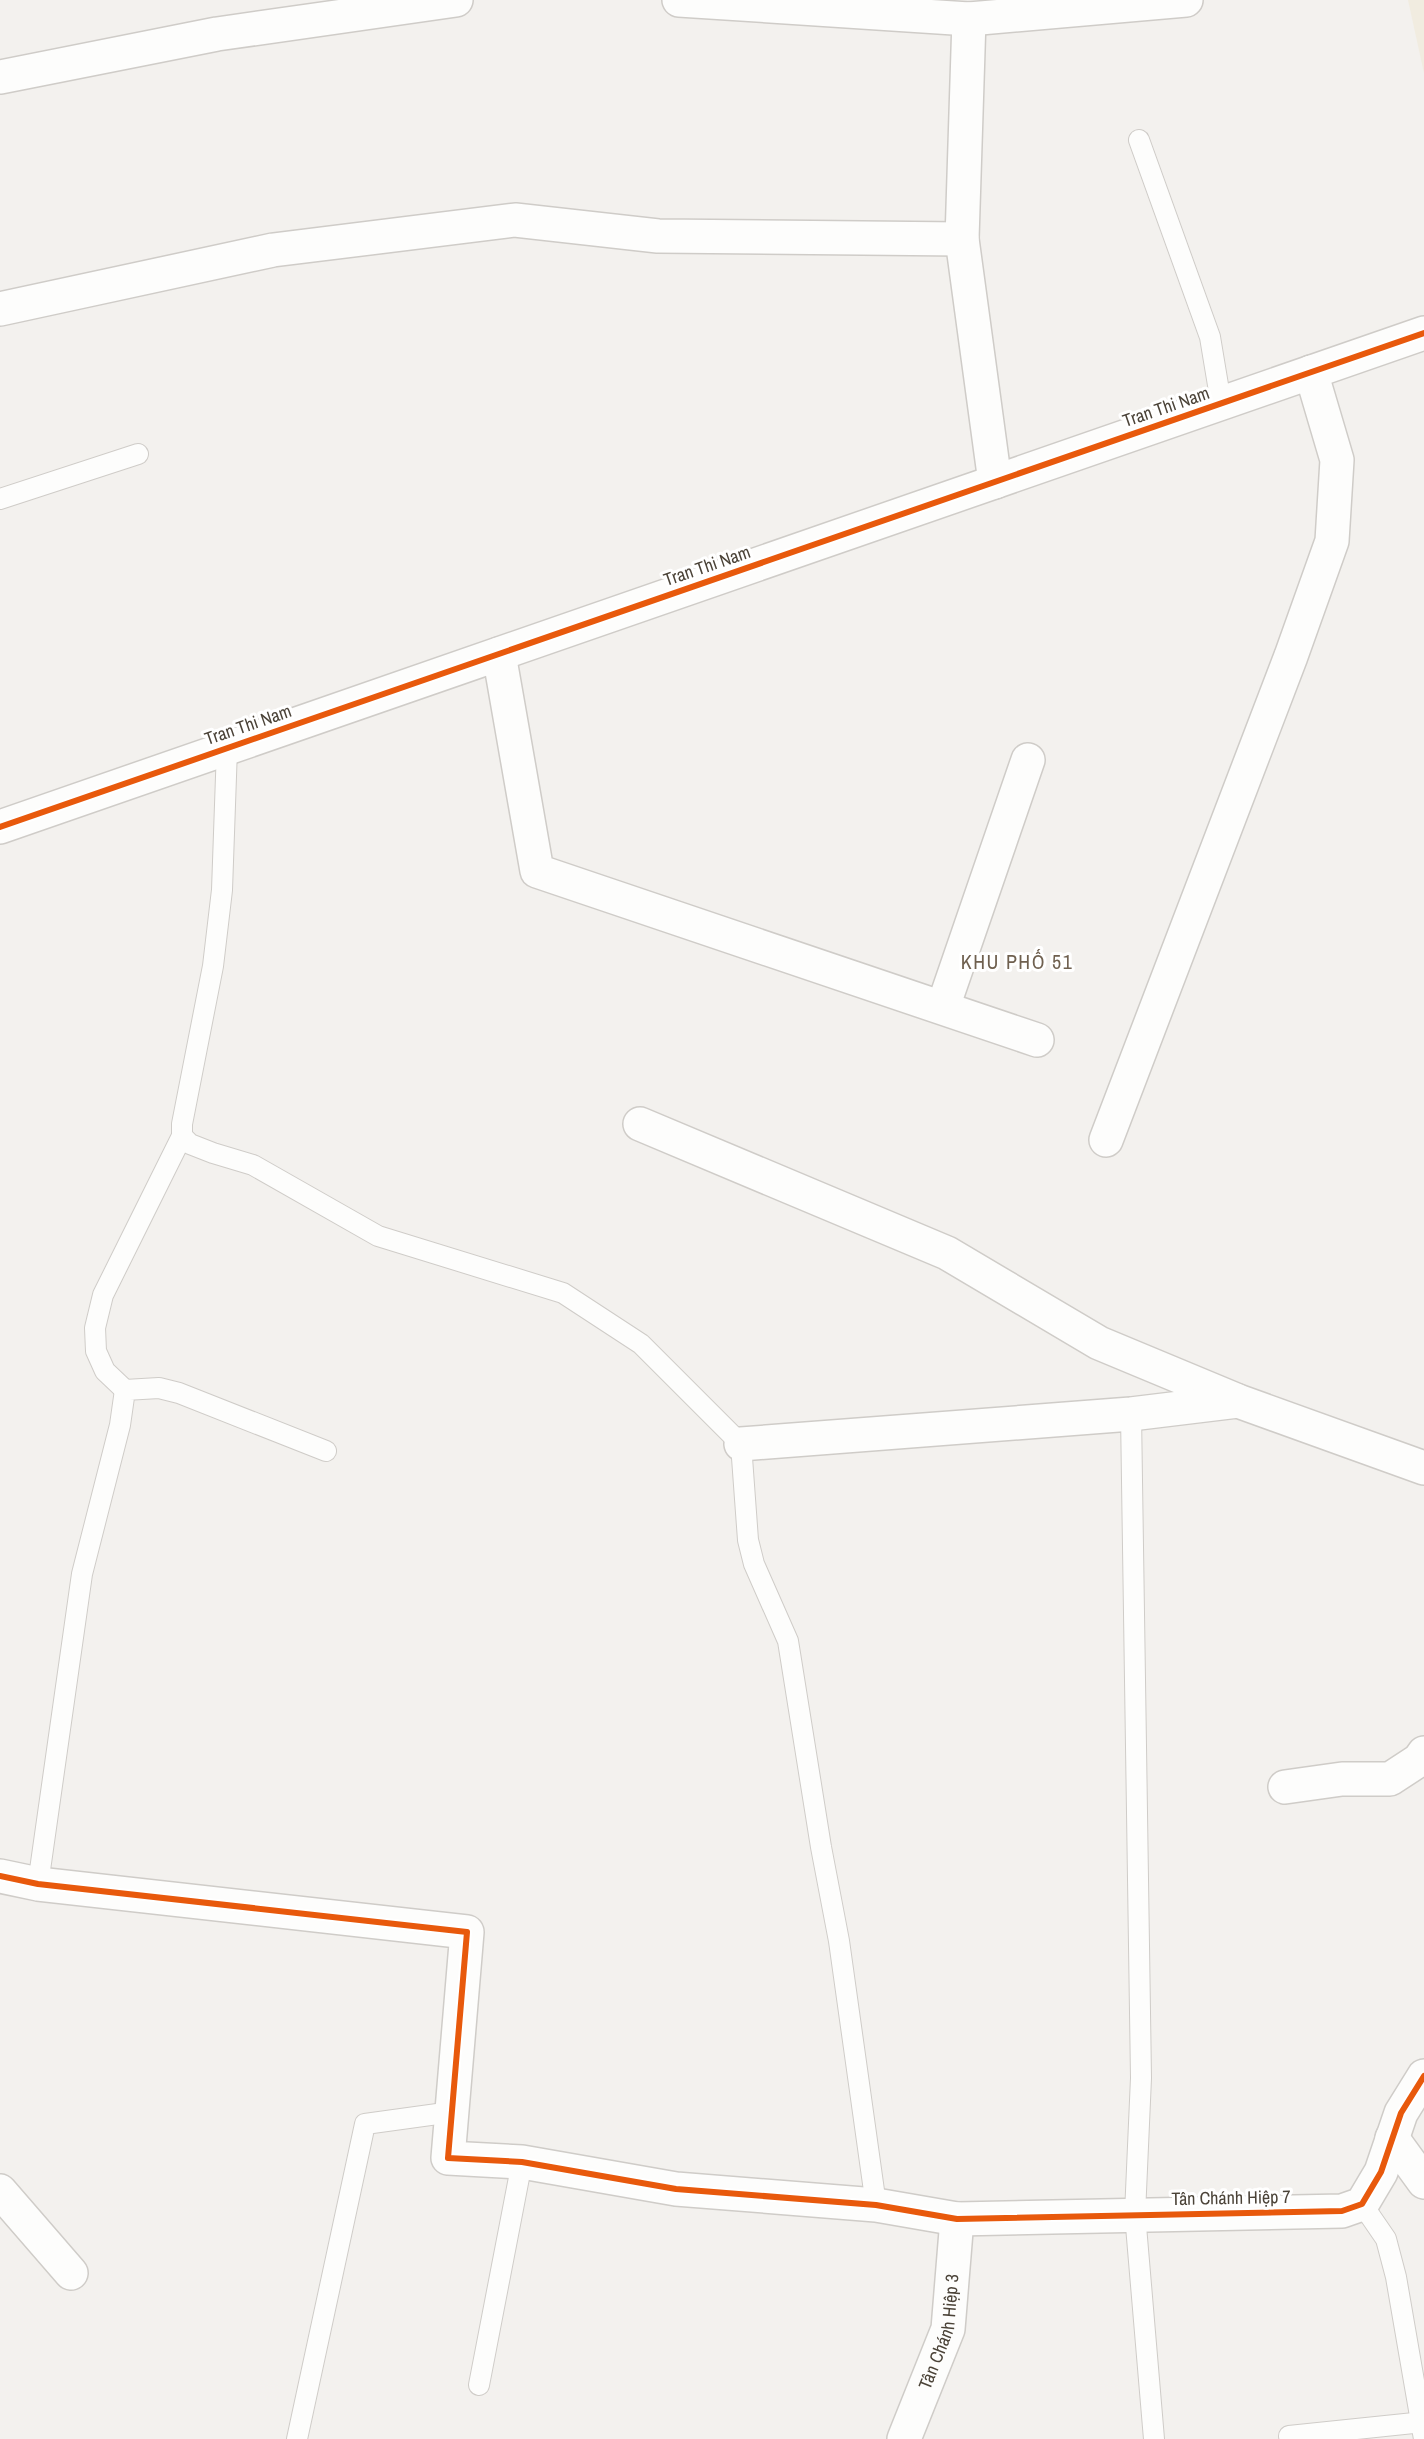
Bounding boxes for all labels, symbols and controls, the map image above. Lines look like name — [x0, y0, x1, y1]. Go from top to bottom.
street label: Tran Thi Nam — [1119, 380, 1213, 433]
street label: Tran Thi Nam — [660, 539, 754, 592]
street label: Tran Thi Nam — [201, 698, 295, 751]
district label: KHU PHỐ 51 — [961, 948, 1073, 975]
street label: Tân Chánh Hiệp 7 — [1171, 2184, 1291, 2211]
street label: Tân Chánh Hiệp 3 — [912, 2273, 964, 2393]

